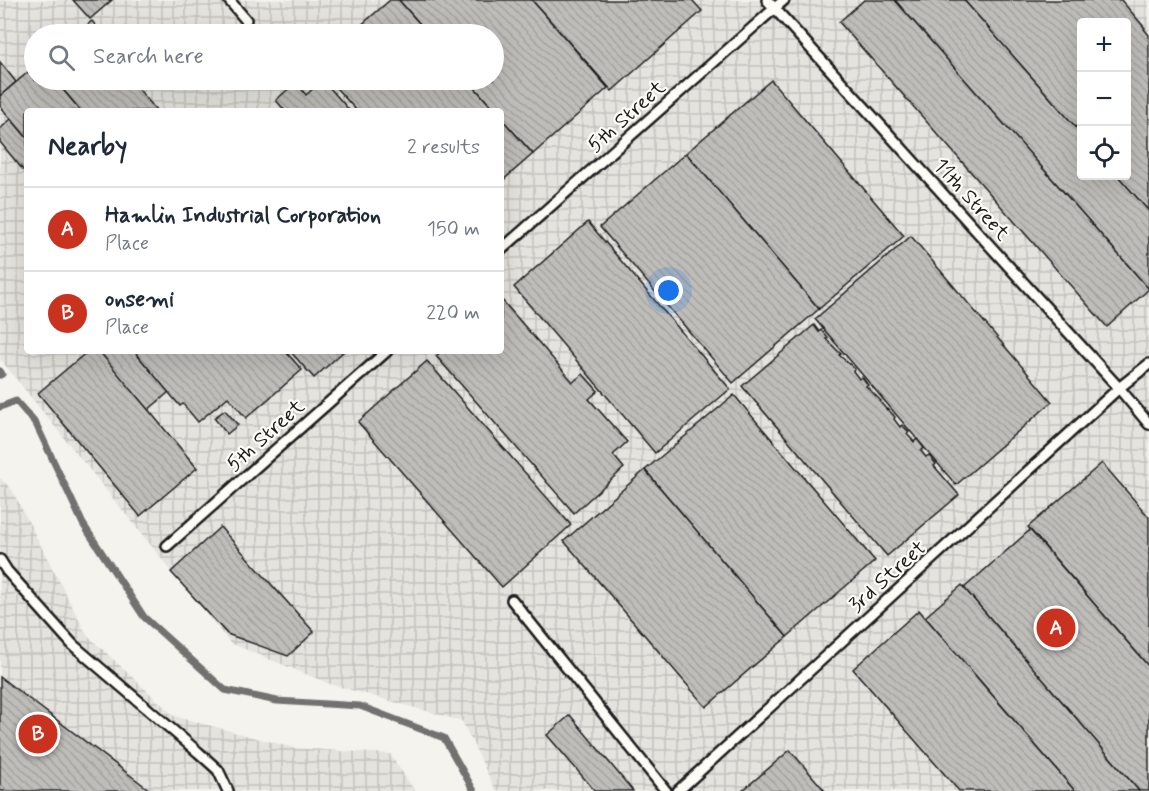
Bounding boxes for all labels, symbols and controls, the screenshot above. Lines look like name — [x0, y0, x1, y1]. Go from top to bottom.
map controls — [1077, 18, 1131, 180]
button: + — [1077, 18, 1131, 72]
search box — [24, 24, 504, 90]
icon: search — [45, 41, 78, 74]
text: Search here — [93, 43, 204, 71]
button: − — [1077, 72, 1131, 126]
street label: 5th Street — [582, 74, 672, 159]
button: locate — [1077, 126, 1131, 180]
text: Nearby — [48, 130, 127, 164]
text: 2 results — [407, 134, 480, 161]
street label: 11th Street — [927, 152, 1016, 247]
text: Hamlin Industrial Corporation — [105, 202, 381, 230]
text: A — [61, 216, 74, 243]
text: 150 m — [427, 216, 480, 243]
text: Place — [105, 230, 149, 257]
your location — [654, 276, 683, 305]
text: onsemi — [105, 286, 174, 314]
text: B — [61, 300, 74, 327]
text: 220 m — [426, 300, 480, 327]
text: Place — [105, 314, 149, 341]
street label: 5th Street — [221, 393, 311, 478]
street label: 3rd Street — [843, 534, 933, 619]
pin: A — [1036, 606, 1076, 650]
pin: B — [18, 712, 57, 756]

